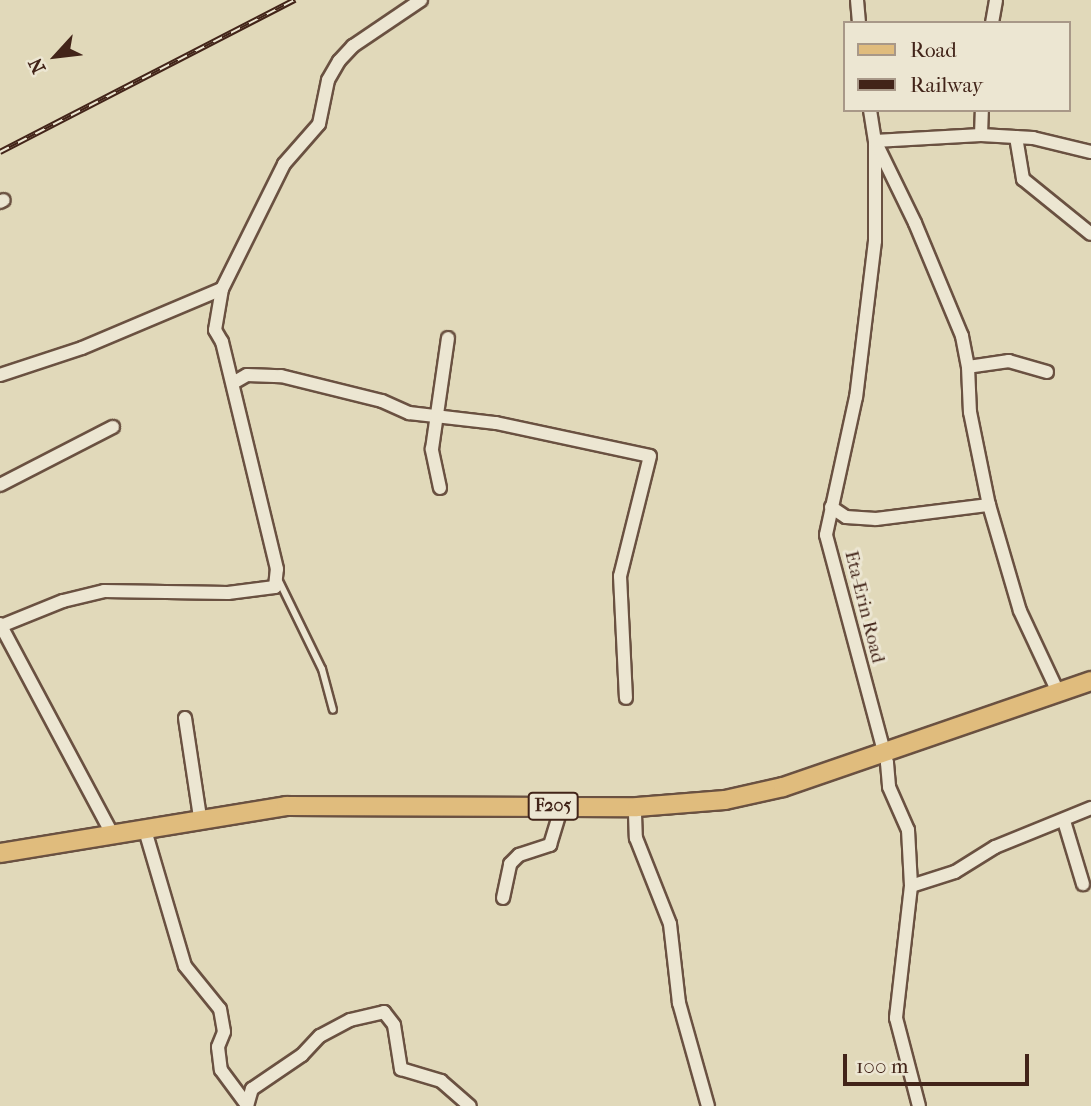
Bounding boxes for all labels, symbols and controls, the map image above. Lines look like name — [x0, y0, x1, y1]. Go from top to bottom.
north arrow — [21, 21, 91, 91]
legend — [842, 21, 1070, 112]
text: Road — [910, 38, 957, 62]
text: N — [24, 54, 50, 77]
text: Railway — [910, 73, 983, 97]
street label: Eta-Erin Road — [839, 549, 889, 665]
road number: F205 — [527, 792, 579, 820]
scale bar — [846, 1040, 1032, 1084]
text: 100 m — [856, 1054, 909, 1078]

